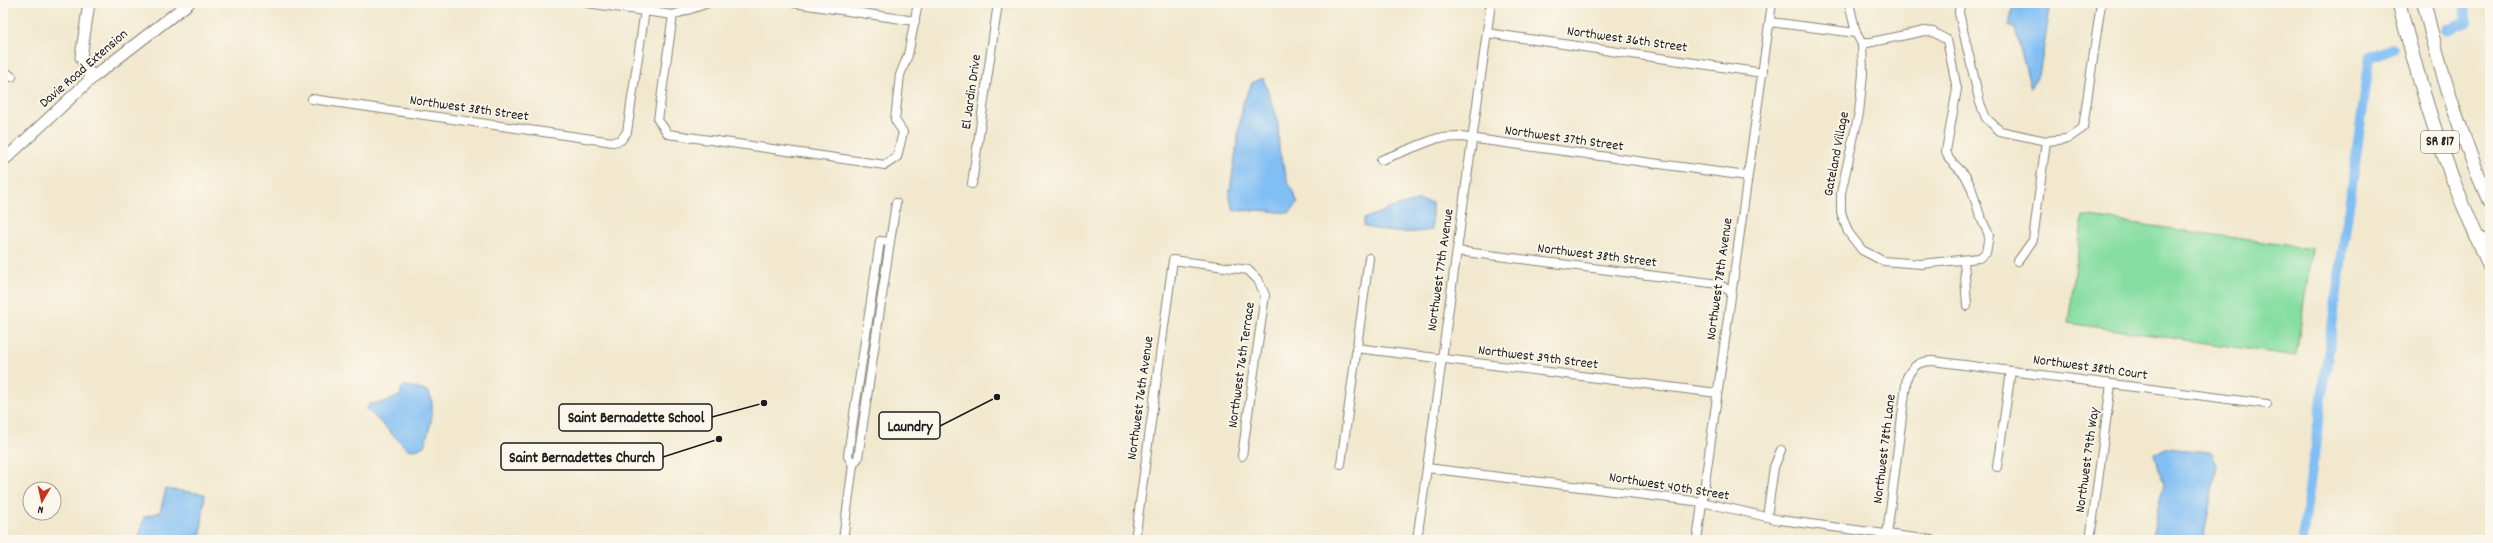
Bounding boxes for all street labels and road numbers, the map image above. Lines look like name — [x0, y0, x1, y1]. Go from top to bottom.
street label: Northwest 36th Street — [1566, 22, 1688, 58]
street label: Davie Road Extension — [35, 25, 133, 113]
street label: El Jardin Drive — [957, 53, 987, 131]
street label: Northwest 38th Street — [408, 91, 530, 127]
street label: Gateland Village — [1819, 110, 1855, 198]
street label: Northwest 37th Street — [1503, 121, 1625, 157]
road number: SR 817 — [2421, 131, 2459, 153]
street label: Northwest 77th Avenue — [1423, 208, 1459, 332]
street label: Northwest 78th Avenue — [1702, 216, 1738, 342]
street label: Northwest 38th Street — [1536, 239, 1658, 273]
street label: Northwest 76th Terrace — [1223, 301, 1261, 429]
street label: Northwest 76th Avenue — [1122, 335, 1160, 461]
street label: Northwest 39th Street — [1477, 341, 1599, 375]
street label: Northwest 38th Court — [2031, 350, 2149, 386]
street label: Northwest 78th Lane — [1868, 393, 1902, 505]
street label: Northwest 79th Way — [2071, 406, 2105, 514]
street label: Northwest 40th Street — [1607, 468, 1731, 506]

